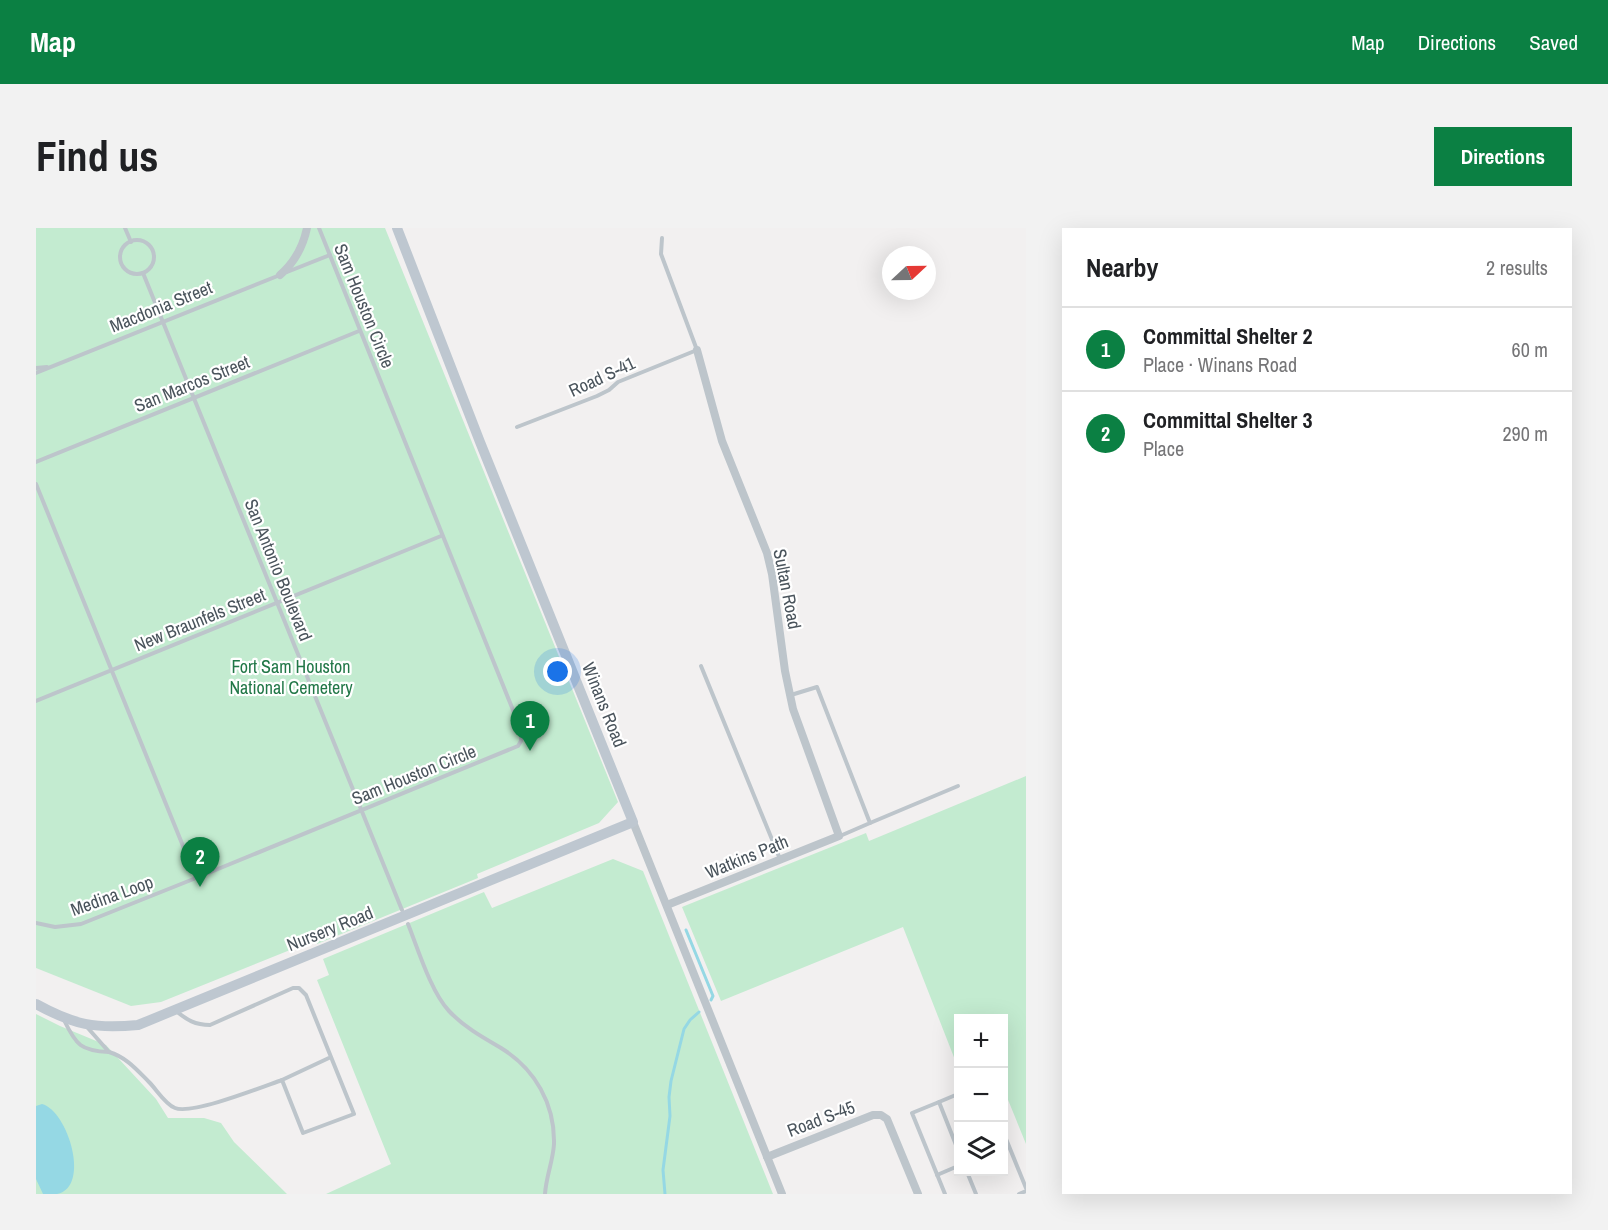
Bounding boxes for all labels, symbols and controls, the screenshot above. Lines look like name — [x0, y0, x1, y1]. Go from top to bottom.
text: Map — [30, 23, 76, 61]
text: Map — [1351, 28, 1385, 57]
text: Directions — [1418, 28, 1496, 57]
text: Saved — [1529, 28, 1578, 57]
button: Directions — [1434, 127, 1572, 186]
text: Find us — [36, 128, 158, 184]
street label: Sam Houston Circle — [328, 240, 401, 372]
north arrow — [882, 246, 936, 300]
text: Nearby — [1086, 250, 1158, 285]
text: 2 results — [1486, 254, 1548, 281]
street label: Macdonia Street — [106, 275, 216, 338]
text: Committal Shelter 2 — [1143, 321, 1312, 351]
text: 1 — [1101, 336, 1110, 363]
text: 60 m — [1512, 336, 1548, 363]
street label: San Marcos Street — [130, 349, 253, 418]
street label: Road S-41 — [565, 350, 640, 403]
text: Place · Winans Road — [1143, 351, 1297, 378]
text: Committal Shelter 3 — [1143, 405, 1312, 435]
text: 2 — [1101, 420, 1110, 447]
text: 290 m — [1502, 420, 1548, 447]
text: Place — [1143, 435, 1184, 462]
street label: San Antonio Boulevard — [239, 495, 318, 645]
street label: Sultan Road — [767, 547, 808, 631]
street label: New Braunfels Street — [130, 582, 269, 657]
park label: Fort Sam Houston National Cemetery — [229, 654, 353, 700]
your location — [543, 657, 572, 686]
street label: Winans Road — [576, 659, 633, 751]
pin: 1 — [510, 702, 550, 751]
street label: Sam Houston Circle — [348, 738, 480, 811]
street label: Watkins Path — [702, 829, 792, 884]
pin: 2 — [180, 838, 220, 887]
street label: Medina Loop — [67, 869, 157, 922]
street label: Nursery Road — [283, 900, 377, 957]
map controls — [954, 1014, 1008, 1176]
button: + — [954, 1014, 1008, 1068]
button: − — [954, 1068, 1008, 1122]
street label: Road S-45 — [783, 1094, 858, 1143]
button: layers — [954, 1122, 1008, 1176]

